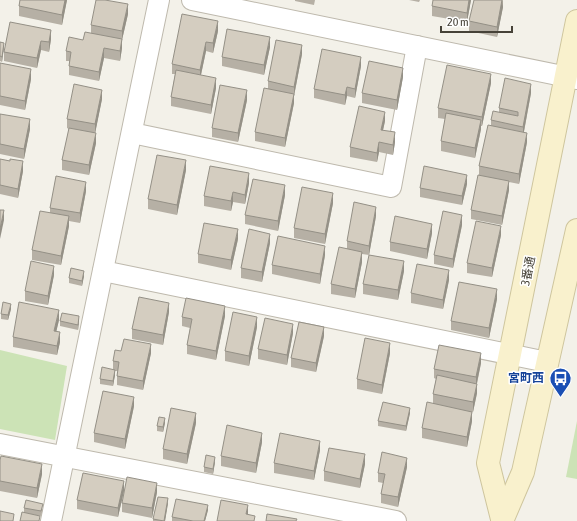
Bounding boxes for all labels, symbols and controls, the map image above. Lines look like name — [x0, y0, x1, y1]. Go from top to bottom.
scale bar — [441, 8, 512, 34]
text: 20 m — [447, 15, 469, 29]
street label: 3番通 — [518, 255, 538, 287]
bus stop icon: 宮町西 — [547, 365, 573, 398]
place label: 宮町西 — [508, 371, 544, 385]

